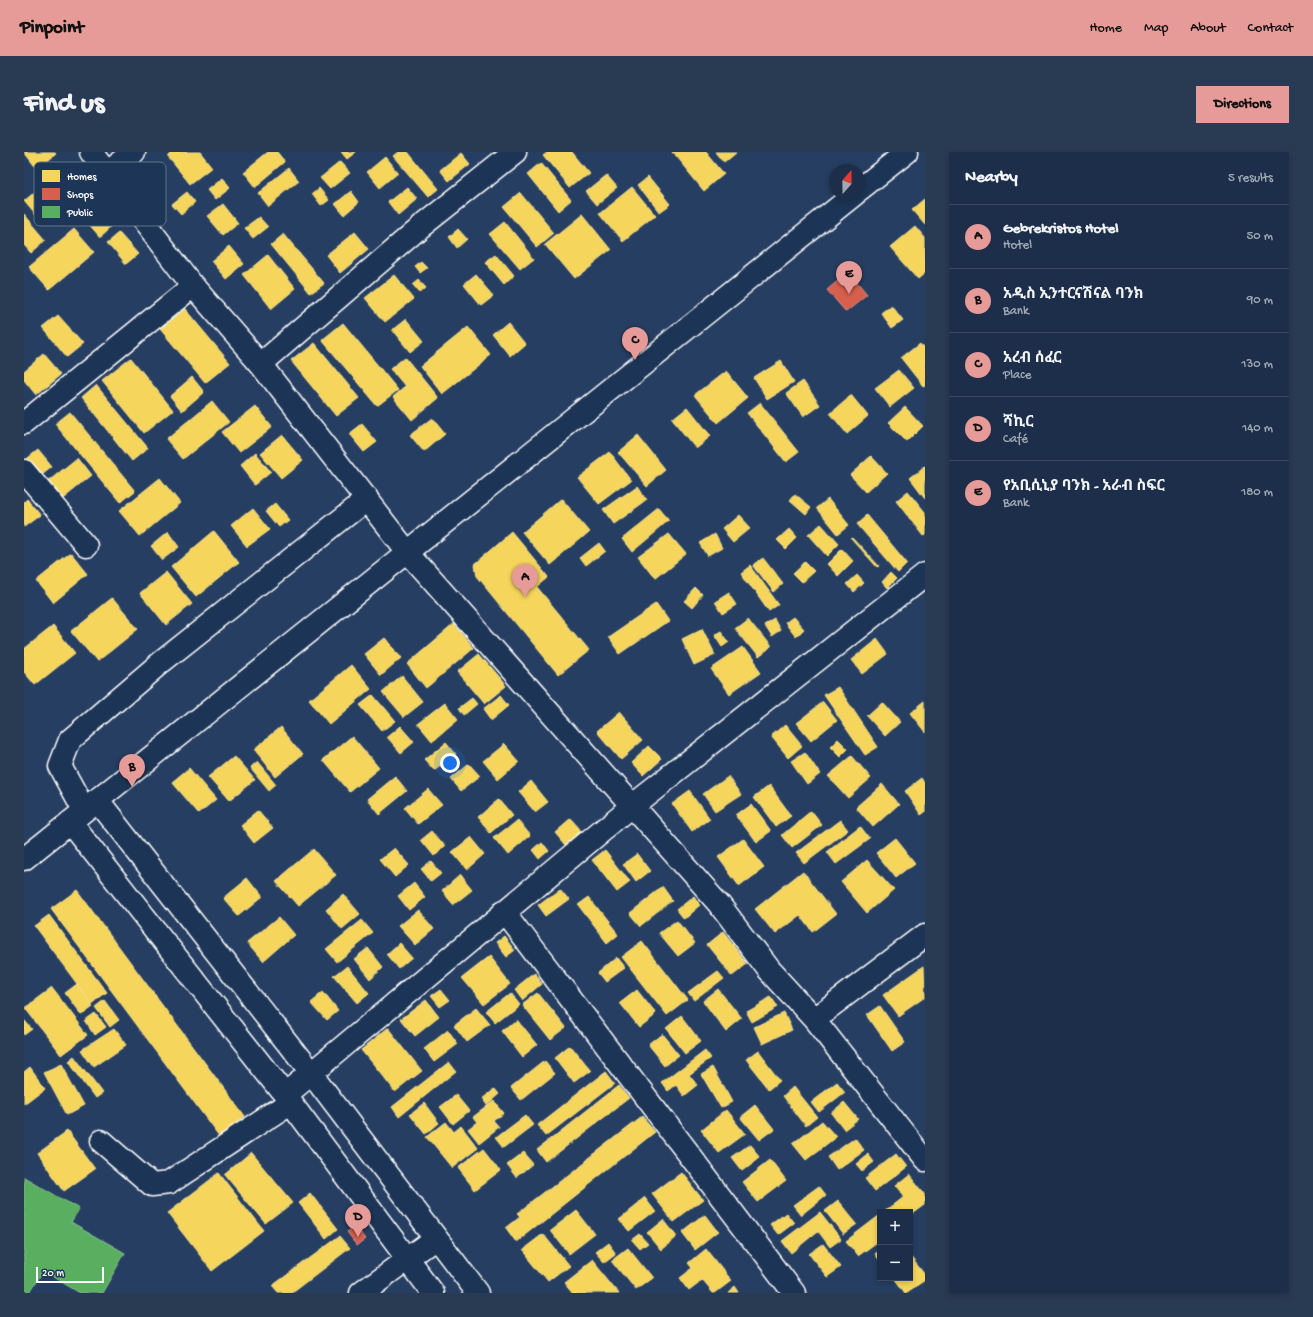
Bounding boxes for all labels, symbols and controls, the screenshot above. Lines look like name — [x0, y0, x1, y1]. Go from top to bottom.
text: Pinpoint — [20, 17, 84, 40]
text: Home — [1090, 20, 1122, 37]
text: Map — [1144, 20, 1168, 37]
text: About — [1190, 20, 1226, 37]
text: Contact — [1248, 20, 1293, 37]
button: Directions — [1196, 86, 1289, 123]
text: Find us — [24, 88, 104, 121]
legend — [34, 162, 166, 226]
north arrow — [829, 164, 865, 200]
text: Nearby — [965, 168, 1018, 188]
text: 5 results — [1228, 171, 1273, 186]
text: Homes — [67, 172, 97, 184]
text: Shops — [67, 190, 94, 202]
text: Public — [66, 208, 94, 220]
text: Gebrekristos Hotel — [1003, 220, 1118, 238]
text: A — [974, 229, 982, 244]
text: 50 m — [1246, 229, 1273, 244]
text: Hotel — [1003, 238, 1032, 253]
pin: E — [836, 261, 862, 294]
text: አዲስ ኢንተርናሽናል ባንክ — [1003, 286, 1144, 304]
text: B — [975, 293, 981, 308]
text: 90 m — [1247, 293, 1273, 308]
text: Bank — [1003, 304, 1029, 319]
pin: C — [622, 327, 648, 360]
text: አረብ ሰፈር — [1003, 350, 1062, 368]
text: C — [974, 357, 982, 372]
text: 130 m — [1241, 357, 1273, 372]
text: Place — [1003, 368, 1031, 383]
text: ሻኪር — [1003, 414, 1033, 432]
text: D — [974, 421, 982, 436]
text: 140 m — [1242, 421, 1273, 436]
text: Café — [1003, 432, 1028, 447]
text: የአቢሲኒያ ባንክ - አራብ ስፍር — [1003, 478, 1165, 496]
text: E — [974, 485, 982, 500]
text: 180 m — [1241, 485, 1273, 500]
text: Bank — [1003, 496, 1029, 511]
pin: A — [512, 564, 538, 597]
your location — [440, 753, 460, 773]
pin: B — [119, 754, 145, 787]
pin: D — [345, 1204, 371, 1237]
map controls — [877, 1209, 913, 1281]
button: + — [877, 1209, 913, 1245]
button: − — [877, 1245, 913, 1281]
scale bar — [36, 1265, 104, 1284]
text: 20 m — [42, 1268, 64, 1280]

